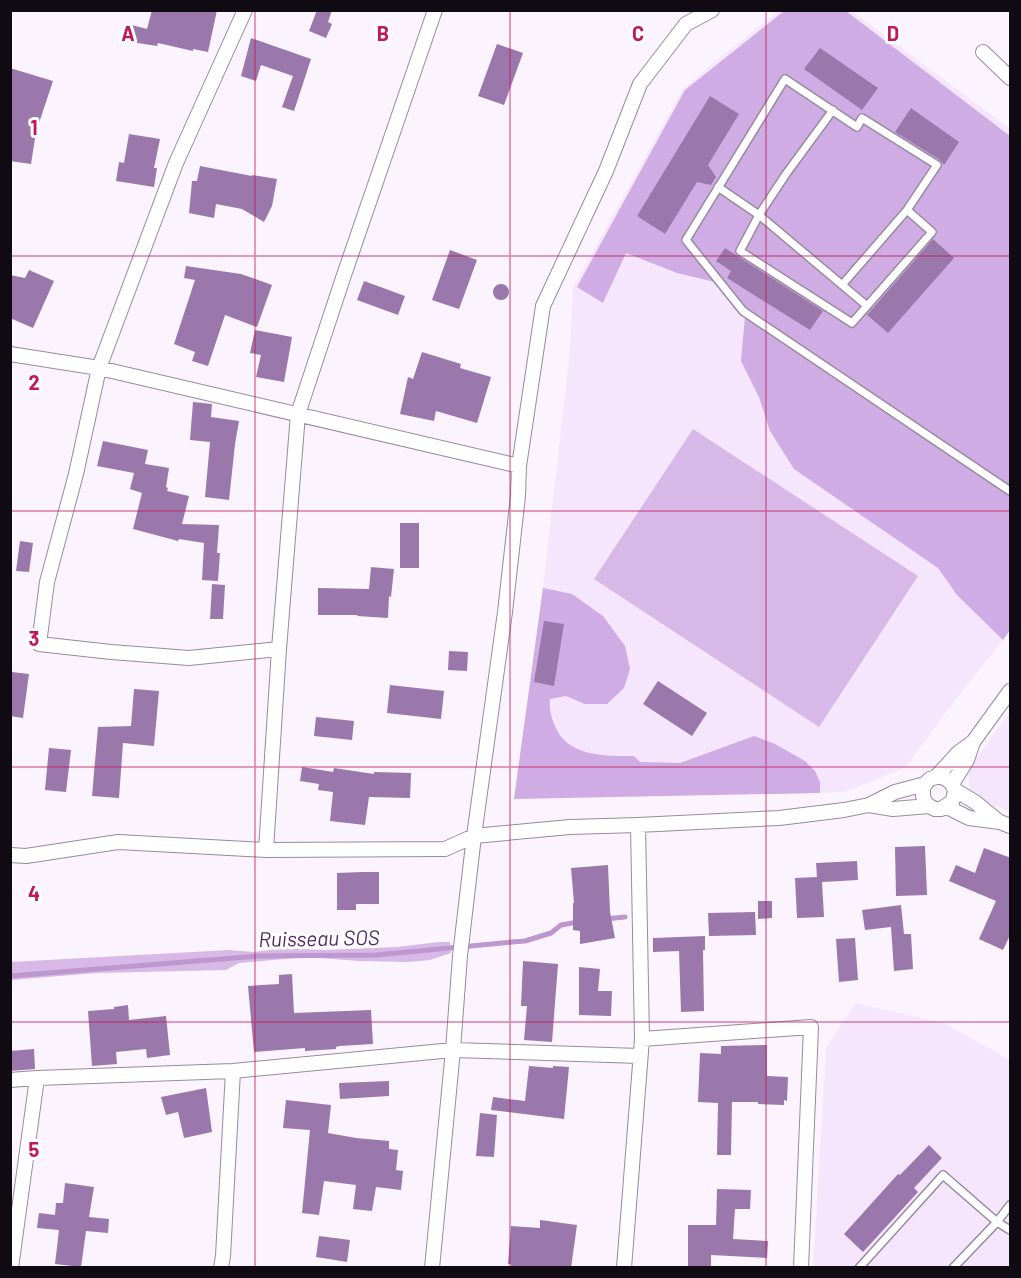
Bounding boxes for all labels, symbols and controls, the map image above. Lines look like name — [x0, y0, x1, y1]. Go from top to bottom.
text: A — [121, 21, 135, 45]
text: B — [377, 21, 389, 45]
text: C — [632, 21, 644, 45]
text: D — [887, 21, 899, 45]
text: 1 — [30, 115, 38, 139]
text: 2 — [28, 370, 40, 394]
text: 3 — [29, 626, 39, 650]
text: 4 — [28, 881, 40, 905]
water label: Ruisseau SOS — [258, 924, 380, 951]
text: 5 — [29, 1137, 40, 1161]

